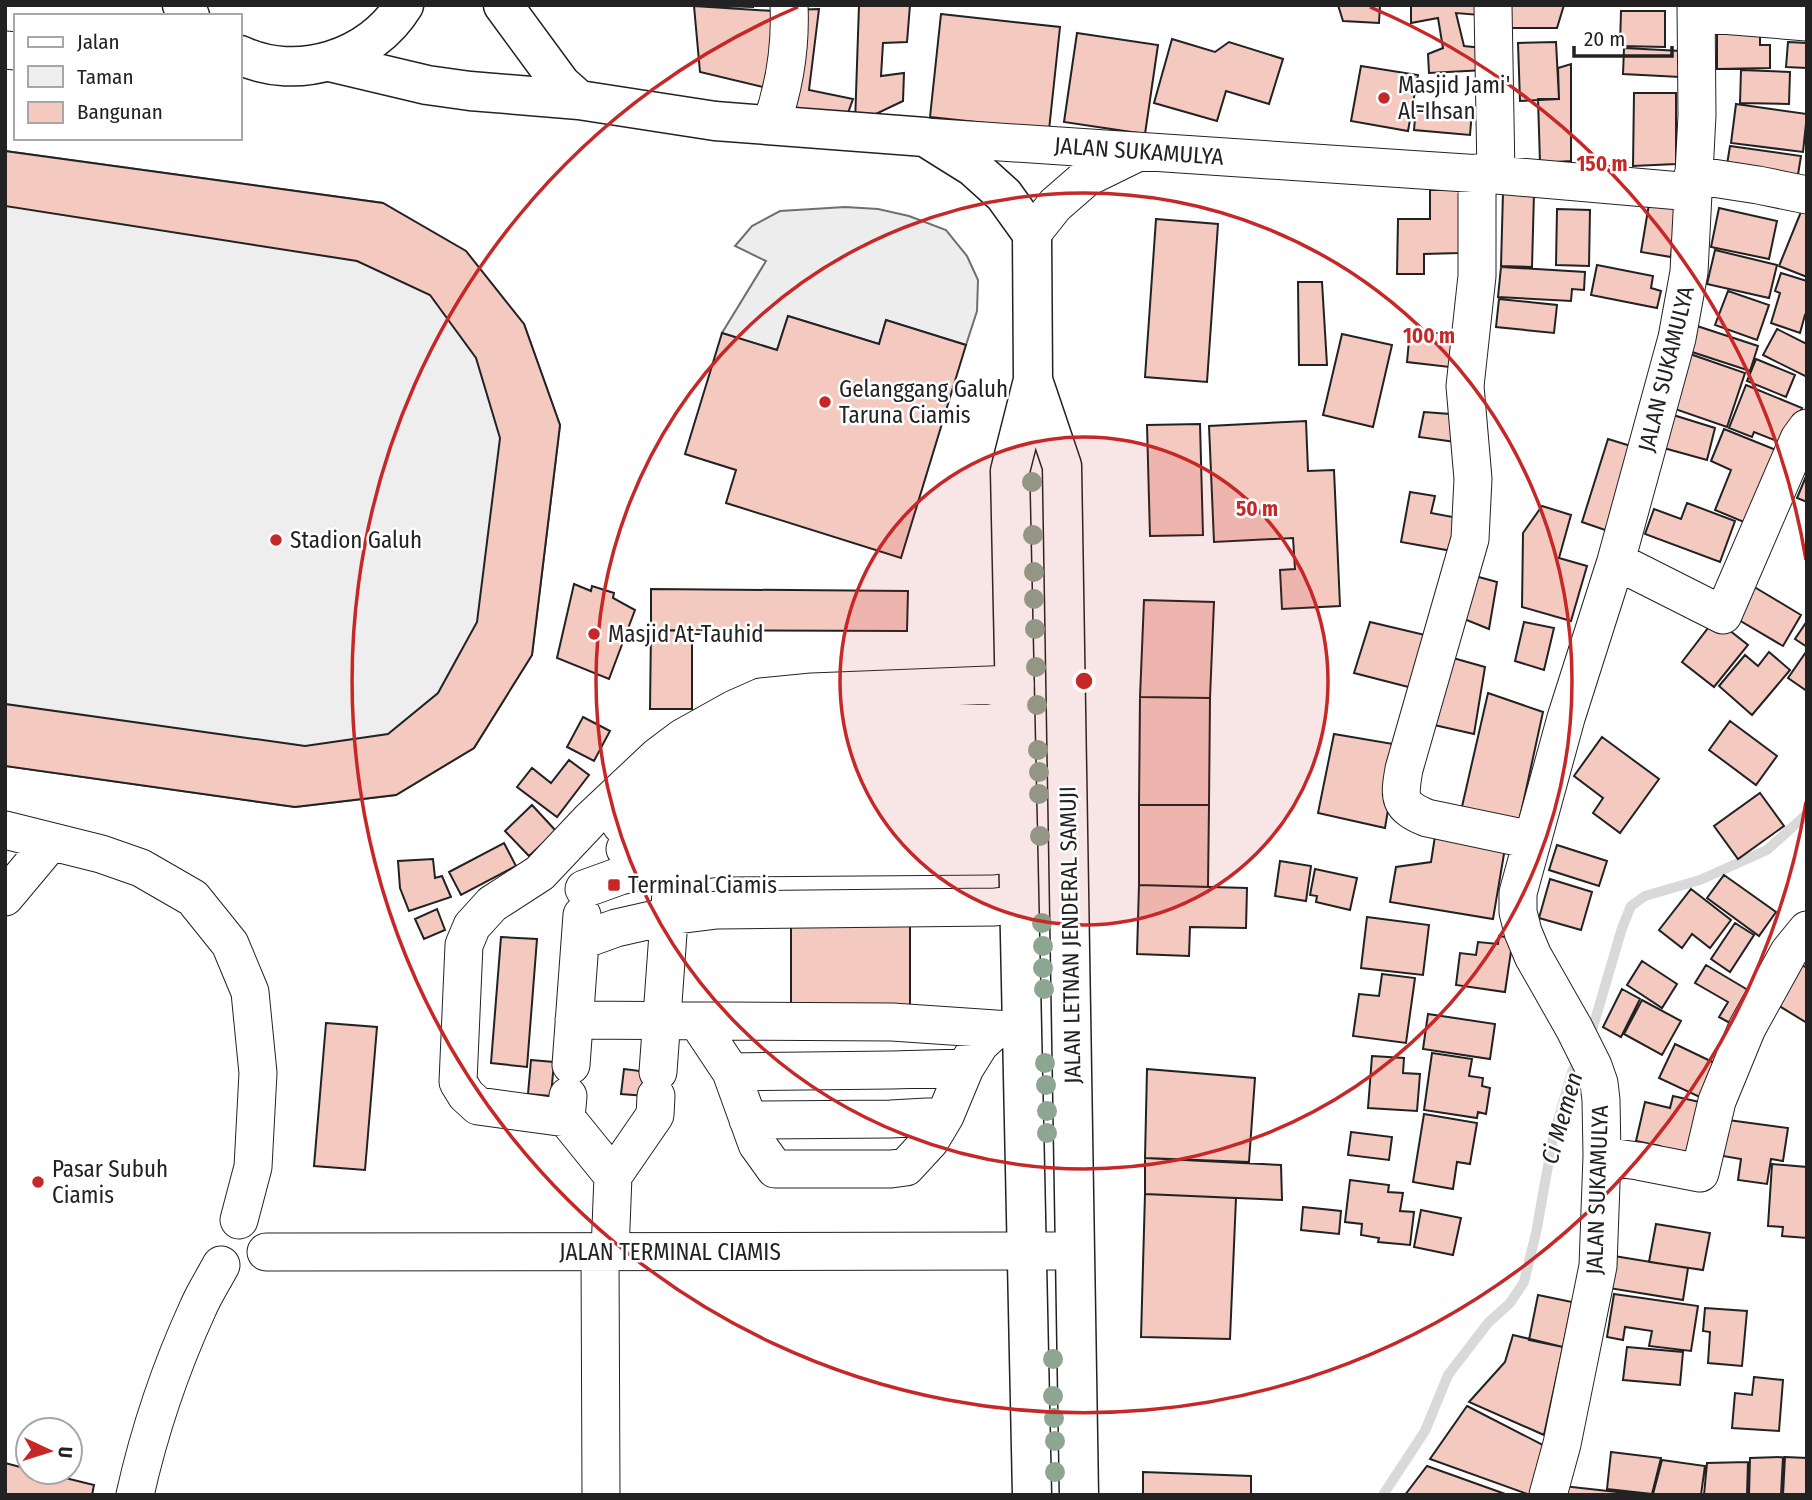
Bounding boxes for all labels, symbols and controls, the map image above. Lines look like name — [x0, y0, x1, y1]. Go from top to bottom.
legend — [14, 14, 242, 140]
scale bar — [1574, 14, 1672, 58]
text: 20 m — [1584, 26, 1625, 52]
text: Jalan — [77, 29, 120, 55]
text: Taman — [77, 64, 133, 90]
place label: Masjid Jami' Al-Ihsan — [1398, 71, 1510, 125]
marker: Masjid Jami' Al-Ihsan — [1376, 90, 1392, 106]
text: Bangunan — [77, 99, 163, 125]
street label: JALAN SUKAMULYA — [1053, 131, 1225, 171]
text: 150 m — [1576, 151, 1628, 177]
street label: JALAN SUKAMULYA — [1632, 283, 1700, 455]
text: 100 m — [1403, 323, 1455, 349]
place label: Gelanggang Galuh Taruna Ciamis — [839, 375, 1008, 429]
marker: Gelanggang Galuh Taruna Ciamis — [817, 394, 833, 410]
text: 50 m — [1236, 496, 1278, 522]
place label: Stadion Galuh — [290, 526, 422, 554]
marker: Stadion Galuh — [268, 532, 284, 548]
place label: Masjid At-Tauhid — [608, 620, 764, 648]
marker: Masjid At-Tauhid — [586, 626, 602, 642]
centre of rings — [1072, 669, 1096, 693]
street label: JALAN LETNAN JENDERAL SAMUJI — [1053, 786, 1087, 1084]
place label: Terminal Ciamis — [628, 871, 777, 899]
marker: Terminal Ciamis — [606, 877, 622, 893]
water label: Ci Memen — [1536, 1069, 1588, 1167]
street label: JALAN SUKAMULYA — [1580, 1105, 1614, 1275]
place label: Pasar Subuh Ciamis — [52, 1155, 168, 1209]
marker: Pasar Subuh Ciamis — [30, 1174, 46, 1190]
street label: JALAN TERMINAL CIAMIS — [559, 1238, 781, 1266]
north arrow — [14, 1416, 84, 1486]
text: U — [54, 1446, 77, 1459]

